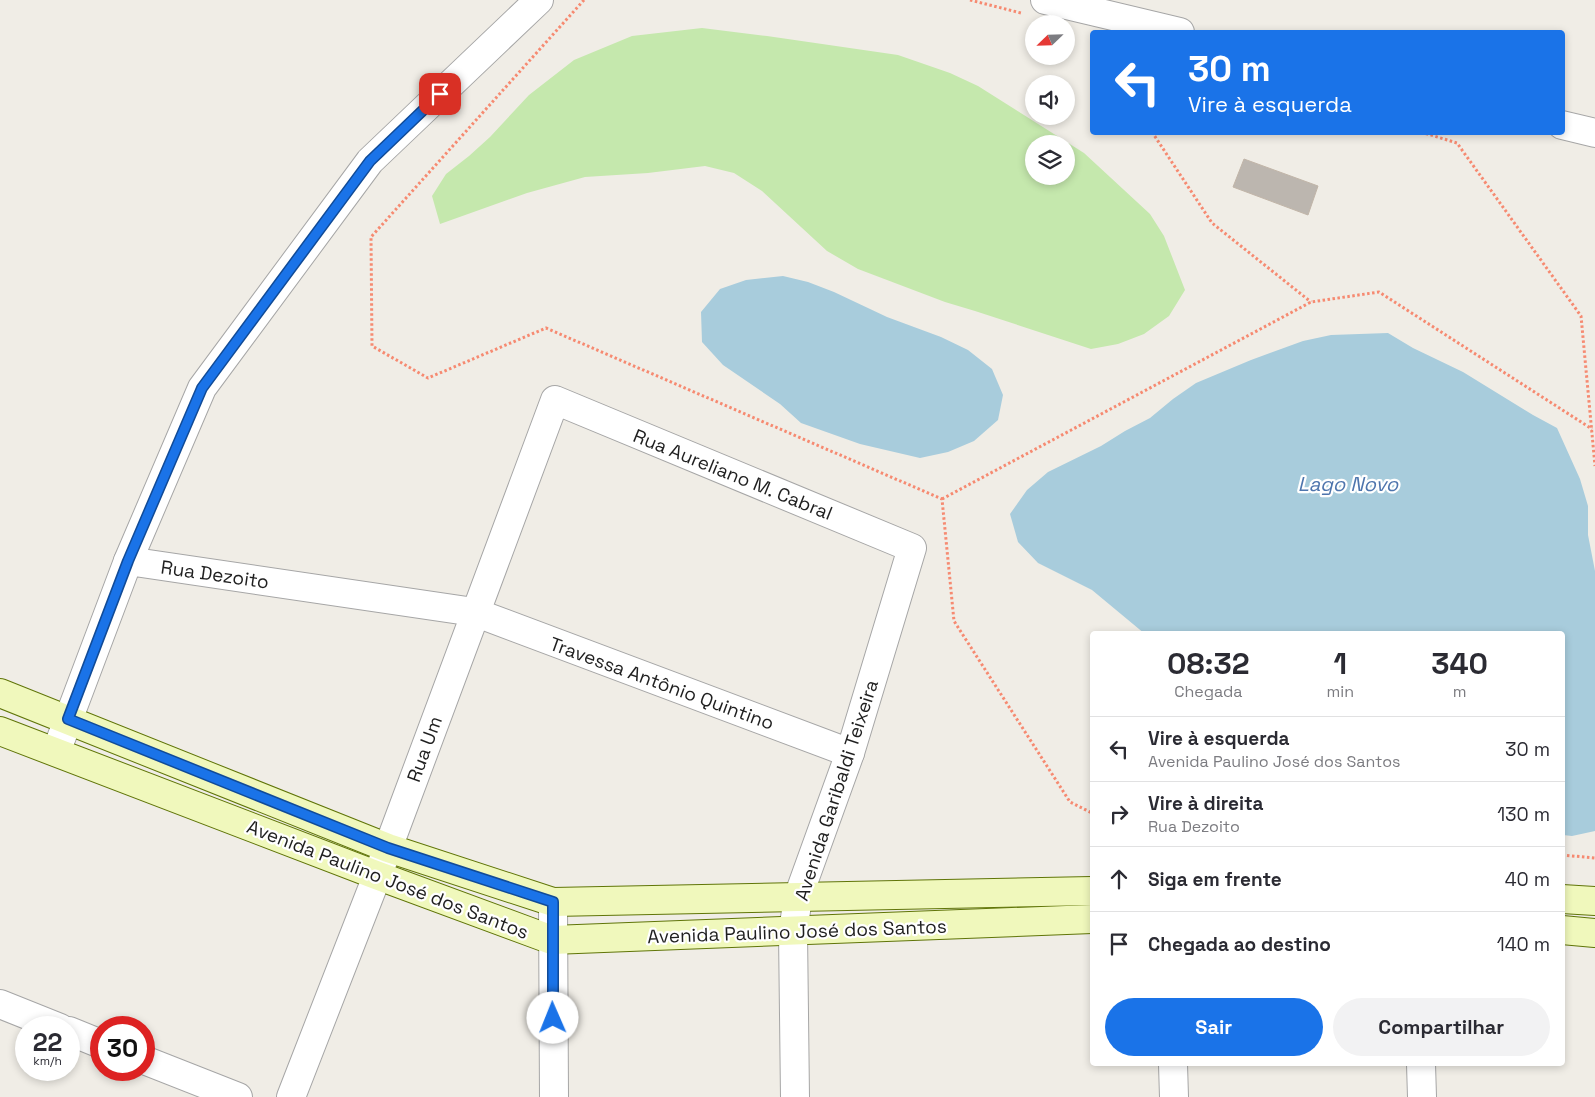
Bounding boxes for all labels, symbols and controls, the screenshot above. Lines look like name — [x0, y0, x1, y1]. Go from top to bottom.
north arrow — [1025, 15, 1075, 65]
map controls — [1025, 15, 1075, 185]
text: 30 m — [1188, 47, 1271, 91]
icon: left — [1105, 50, 1170, 115]
pin — [419, 73, 461, 115]
button: sound — [1025, 75, 1075, 125]
icon: arrive — [426, 80, 454, 108]
text: Vire à esquerda — [1188, 90, 1352, 118]
button: layers — [1025, 135, 1075, 185]
street label: Rua Aureliano M. Cabral — [630, 423, 836, 526]
water label: Lago Novo — [1298, 471, 1399, 497]
street label: Rua Dezoito — [159, 555, 271, 594]
street label: Travessa Antônio Quintino — [546, 631, 778, 736]
text: 08:32 — [1167, 644, 1250, 683]
text: 1 — [1334, 644, 1347, 683]
text: 340 — [1431, 644, 1488, 683]
street label: Avenida Garibaldi Teixeira — [789, 676, 884, 904]
text: Chegada — [1174, 681, 1242, 702]
text: min — [1327, 681, 1354, 702]
text: m — [1453, 681, 1466, 702]
street label: Rua Um — [401, 713, 448, 786]
text: Vire à esquerda — [1148, 726, 1290, 751]
icon: left — [1105, 735, 1133, 763]
text: 30 m — [1505, 737, 1550, 762]
text: Avenida Paulino José dos Santos — [1148, 751, 1400, 772]
text: Vire à direita — [1148, 791, 1264, 816]
icon: right — [1105, 800, 1133, 828]
text: 130 m — [1497, 802, 1550, 827]
street label: Avenida Paulino José dos Santos — [243, 814, 532, 945]
text: Rua Dezoito — [1148, 816, 1240, 837]
icon: ahead — [1105, 865, 1133, 893]
text: Siga em frente — [1148, 867, 1282, 892]
text: 40 m — [1505, 867, 1550, 892]
street label: Avenida Paulino José dos Santos — [647, 914, 947, 949]
icon: arrive — [1105, 930, 1133, 958]
text: Chegada ao destino — [1148, 932, 1331, 957]
text: 140 m — [1497, 932, 1550, 957]
position arrow — [526, 991, 578, 1043]
button: Sair — [1105, 998, 1323, 1056]
button: Compartilhar — [1333, 998, 1550, 1056]
speed limit sign: 30 — [90, 1016, 155, 1081]
text: 22 — [33, 1026, 62, 1058]
text: km/h — [33, 1053, 62, 1069]

